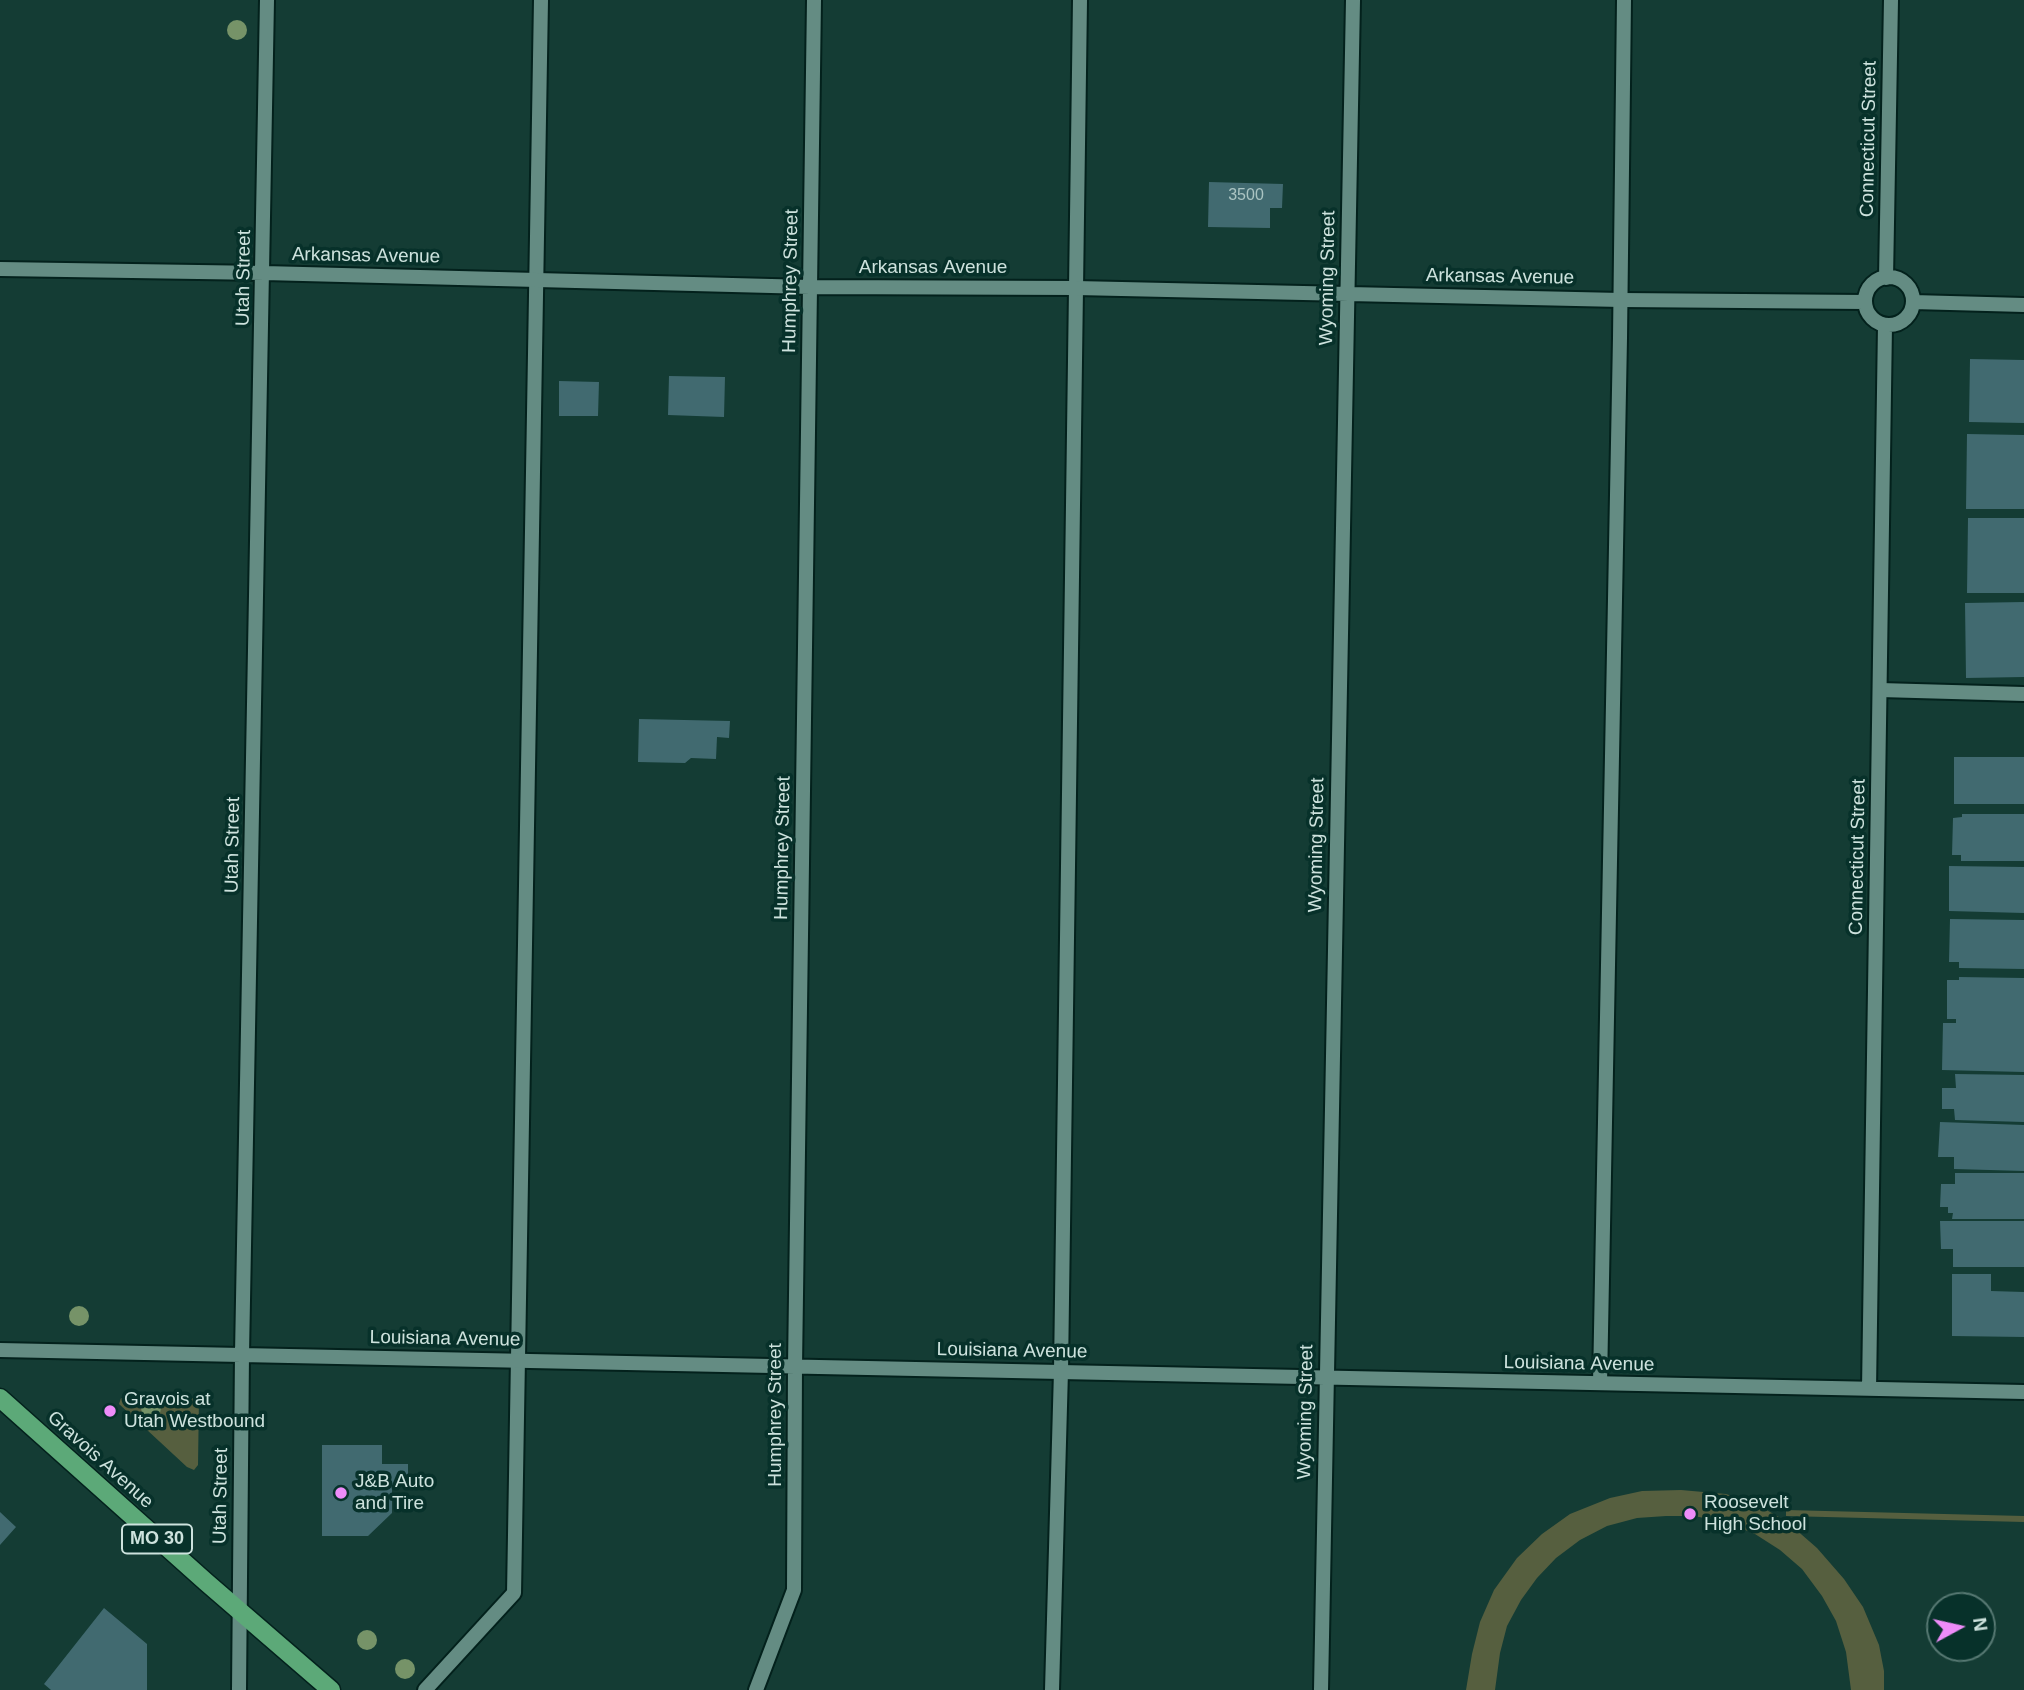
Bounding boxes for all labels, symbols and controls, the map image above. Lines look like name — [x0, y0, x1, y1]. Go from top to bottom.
street label: Connecticut Street — [1856, 61, 1882, 217]
house number: 3500 — [1228, 186, 1264, 206]
street label: Humphrey Street — [778, 209, 804, 353]
street label: Wyoming Street — [1315, 210, 1341, 346]
street label: Utah Street — [232, 230, 256, 326]
street label: Arkansas Avenue — [292, 243, 440, 269]
street label: Arkansas Avenue — [859, 257, 1007, 279]
street label: Arkansas Avenue — [1426, 264, 1574, 290]
street label: Humphrey Street — [770, 776, 796, 920]
street label: Wyoming Street — [1304, 777, 1330, 913]
street label: Connecticut Street — [1845, 779, 1871, 935]
street label: Utah Street — [221, 797, 245, 893]
street label: Louisiana Avenue — [369, 1326, 521, 1352]
street label: Louisiana Avenue — [936, 1338, 1088, 1364]
street label: Humphrey Street — [765, 1343, 787, 1487]
street label: Wyoming Street — [1293, 1344, 1319, 1480]
street label: Louisiana Avenue — [1503, 1351, 1655, 1377]
place label: Gravois at Utah Westbound — [124, 1389, 265, 1433]
marker: Gravois at Utah Westbound — [102, 1403, 118, 1419]
street label: Gravois Avenue — [42, 1406, 158, 1514]
street label: Utah Street — [209, 1448, 233, 1544]
place label: J&B Auto and Tire — [355, 1471, 434, 1515]
marker: J&B Auto and Tire — [333, 1485, 349, 1501]
place label: Roosevelt High School — [1704, 1492, 1806, 1536]
marker: Roosevelt High School — [1682, 1506, 1698, 1522]
road number: MO 30 — [122, 1524, 192, 1554]
north arrow — [1926, 1592, 1996, 1662]
text: N — [1969, 1616, 1992, 1633]

